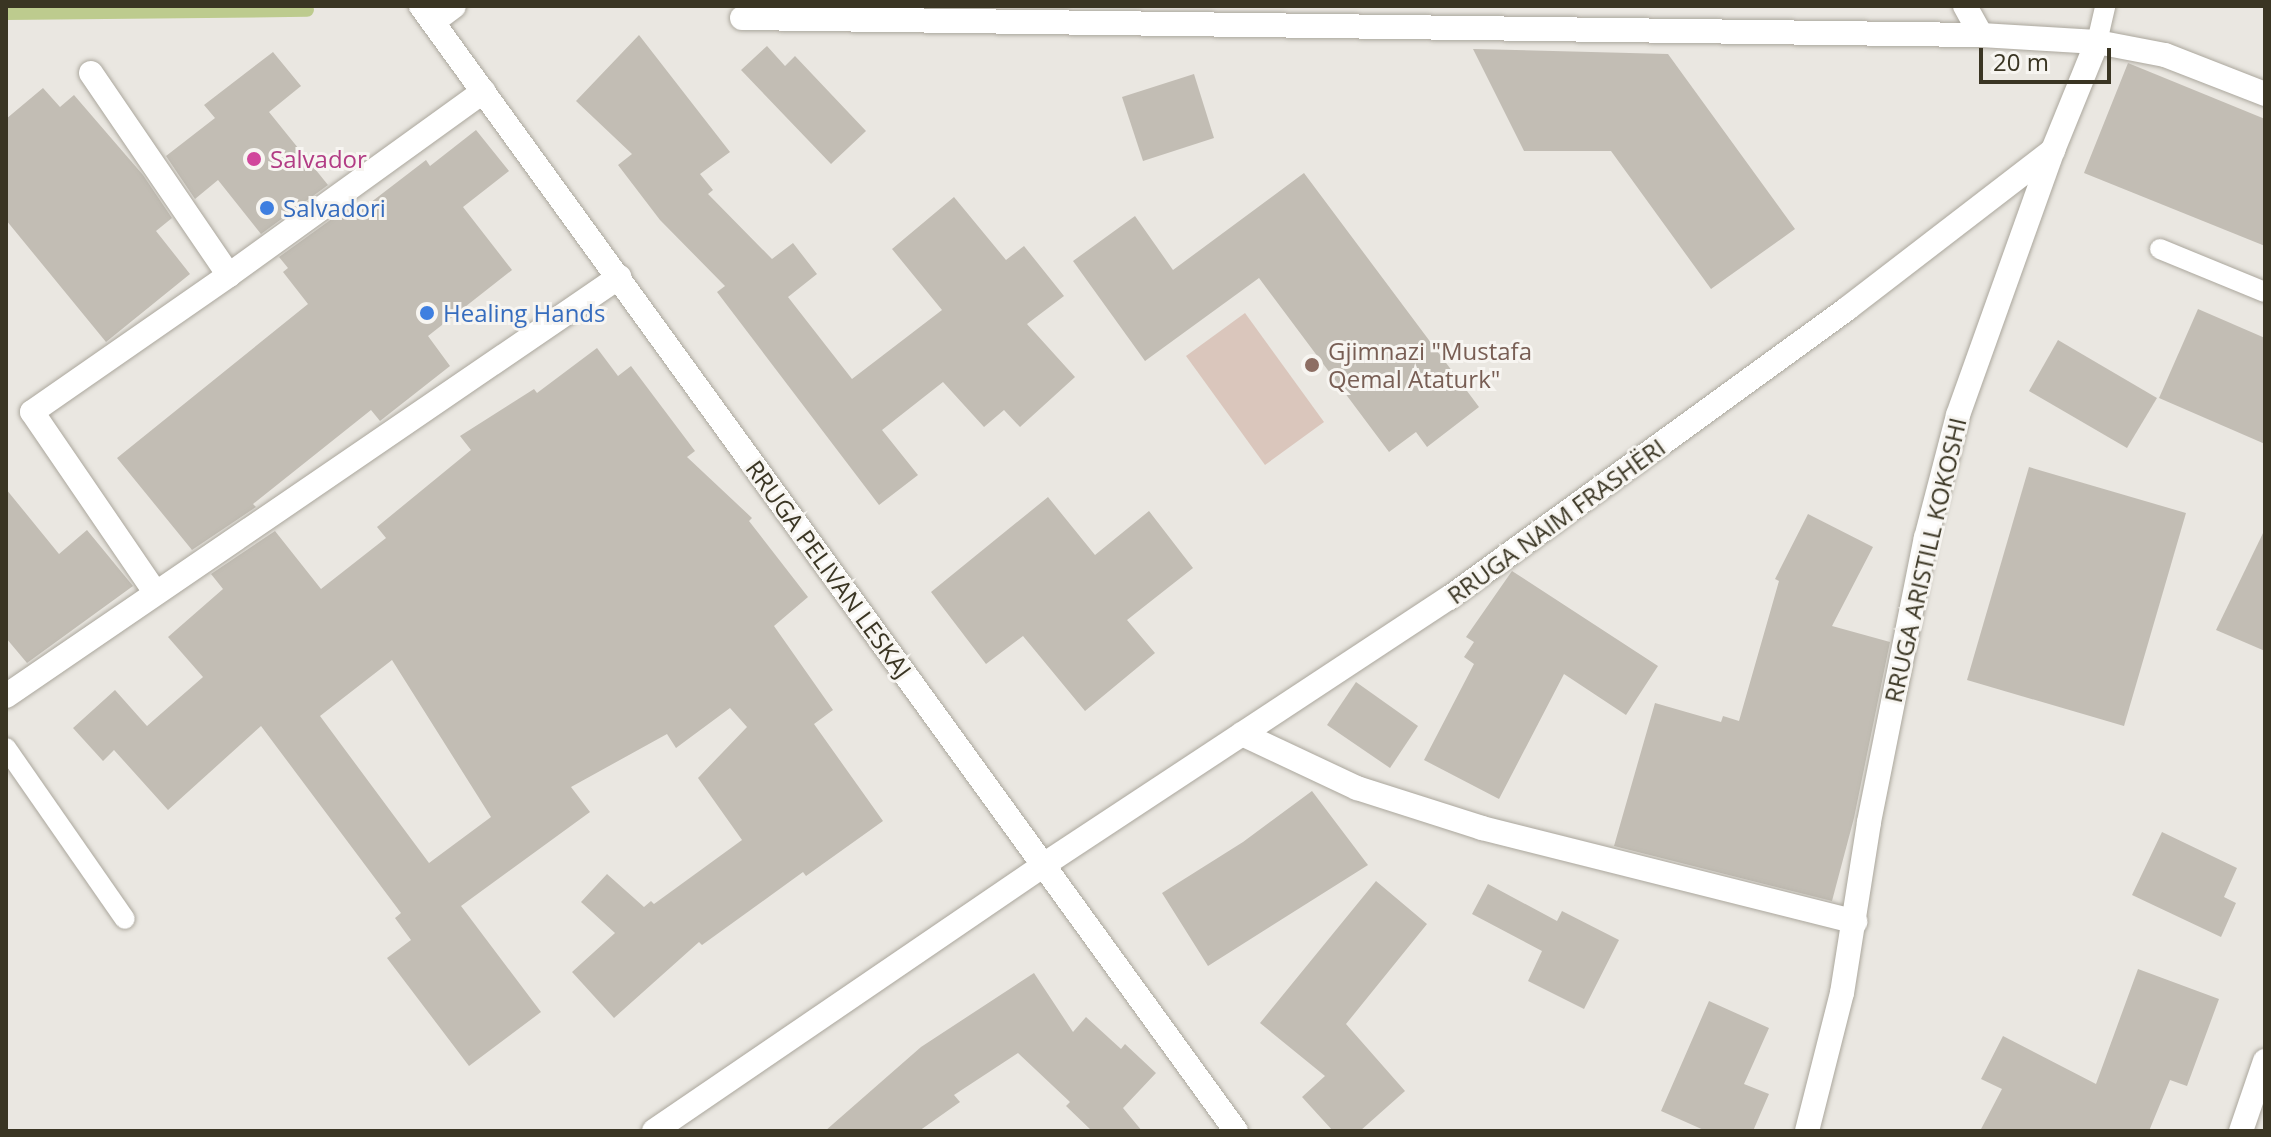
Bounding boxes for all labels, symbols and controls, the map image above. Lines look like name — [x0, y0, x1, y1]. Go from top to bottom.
scale bar — [1983, 32, 2115, 82]
text: 20 m — [1993, 45, 2049, 78]
place label: Salvador — [270, 145, 367, 173]
marker: Salvador — [245, 150, 263, 168]
place label: Salvadori — [283, 194, 386, 222]
marker: Salvadori — [258, 199, 276, 217]
place label: Healing Hands — [443, 299, 605, 327]
marker: Healing Hands — [418, 304, 436, 322]
place label: Gjimnazi "Mustafa Qemal Ataturk" — [1328, 337, 1532, 393]
marker: Gjimnazi "Mustafa Qemal Ataturk" — [1303, 356, 1321, 374]
street label: RRUGA ARISTILL KOKOSHI — [1878, 415, 1972, 705]
street label: RRUGA NAIM FRASHËRI — [1442, 432, 1670, 610]
street label: RRUGA PELIVAN LESKAJ — [740, 455, 918, 683]

